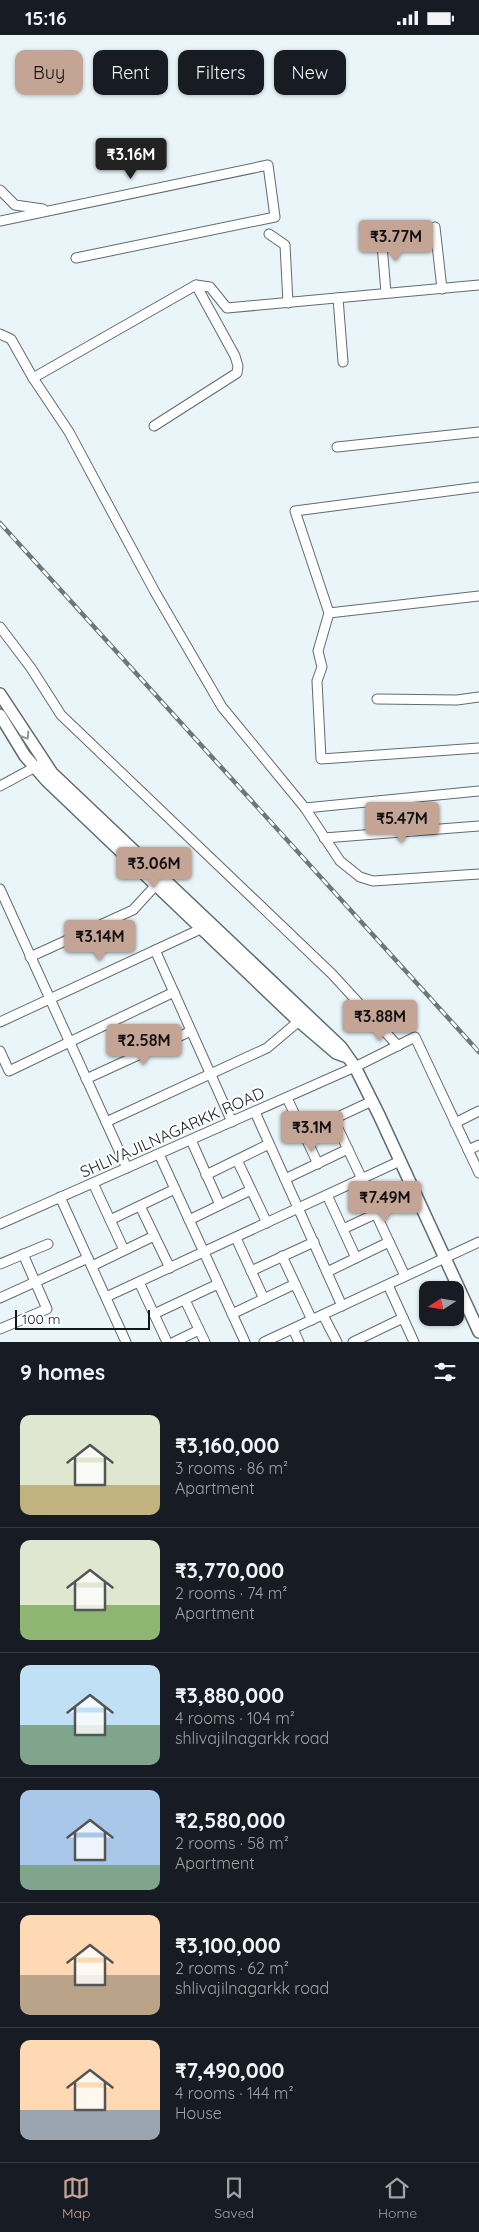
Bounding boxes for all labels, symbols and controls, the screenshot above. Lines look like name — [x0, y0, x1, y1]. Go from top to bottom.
text: 15:16 — [25, 6, 66, 30]
chip: Buy — [15, 50, 83, 95]
chip: Rent — [93, 50, 168, 95]
chip: Filters — [178, 50, 264, 95]
chip: New — [274, 50, 346, 95]
pin: ₹3.16M — [90, 137, 172, 180]
text: ₹3.16M — [107, 144, 155, 164]
pin: ₹3.77M — [355, 219, 437, 262]
text: ₹3.77M — [370, 226, 422, 246]
one-way arrow — [20, 730, 29, 739]
pin: ₹5.47M — [361, 801, 443, 844]
text: ₹5.47M — [376, 808, 428, 828]
pin: ₹3.06M — [113, 847, 195, 889]
text: ₹3.06M — [127, 853, 181, 873]
pin: ₹3.14M — [59, 919, 141, 962]
text: ₹3.14M — [75, 926, 125, 946]
pin: ₹3.88M — [339, 999, 421, 1042]
text: ₹3.88M — [354, 1006, 406, 1026]
pin: ₹2.58M — [103, 1023, 185, 1066]
text: ₹2.58M — [117, 1030, 171, 1050]
street label: SHLIVAJILNAGARKK ROAD — [77, 1082, 267, 1182]
pin: ₹3.1M — [277, 1111, 347, 1153]
text: ₹3.1M — [292, 1117, 332, 1137]
pin: ₹7.49M — [344, 1181, 426, 1223]
text: ₹7.49M — [359, 1187, 411, 1207]
north arrow — [419, 1281, 464, 1326]
map controls — [419, 1281, 464, 1326]
scale bar — [15, 1307, 150, 1330]
text: 100 m — [22, 1310, 60, 1328]
icon: filters — [431, 1358, 459, 1386]
text: 9 homes — [20, 1359, 105, 1385]
text: ₹3,160,000 — [175, 1432, 279, 1458]
icon: home — [60, 1435, 120, 1495]
text: 3 rooms · 86 m² — [175, 1458, 288, 1478]
text: Apartment — [175, 1478, 255, 1498]
text: ₹3,770,000 — [175, 1557, 284, 1583]
icon: home — [60, 1560, 120, 1620]
text: 2 rooms · 74 m² — [175, 1583, 287, 1603]
text: Apartment — [175, 1603, 255, 1623]
text: ₹3,880,000 — [175, 1682, 284, 1708]
icon: home — [60, 1685, 120, 1745]
text: 4 rooms · 104 m² — [175, 1708, 295, 1728]
text: shlivajilnagarkk road — [175, 1728, 329, 1748]
text: ₹2,580,000 — [175, 1807, 285, 1833]
icon: home — [60, 1810, 120, 1870]
text: 2 rooms · 58 m² — [175, 1833, 289, 1853]
text: Apartment — [175, 1853, 255, 1873]
text: ₹3,100,000 — [175, 1932, 281, 1958]
icon: home — [60, 1935, 120, 1995]
text: 2 rooms · 62 m² — [175, 1958, 289, 1978]
text: shlivajilnagarkk road — [175, 1978, 329, 1998]
text: ₹7,490,000 — [175, 2057, 285, 2083]
icon: home — [60, 2060, 120, 2120]
text: 4 rooms · 144 m² — [175, 2083, 293, 2103]
text: House — [175, 2103, 222, 2123]
tab: Map — [62, 2174, 90, 2222]
tab: Saved — [214, 2174, 254, 2222]
tab: Home — [378, 2174, 417, 2222]

